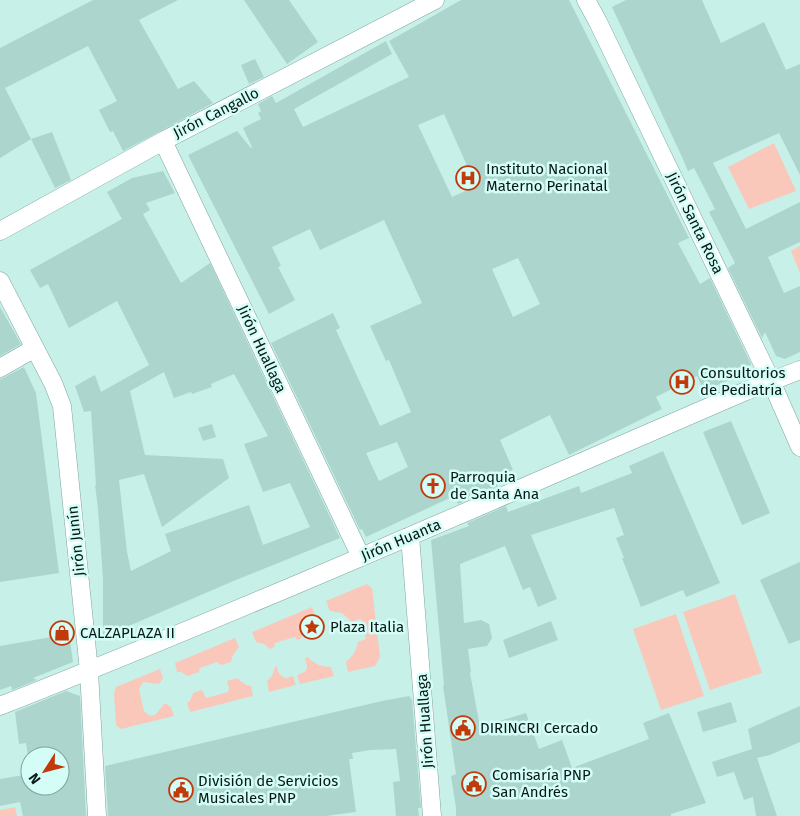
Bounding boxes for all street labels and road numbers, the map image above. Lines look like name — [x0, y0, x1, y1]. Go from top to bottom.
street label: Jirón Cangallo — [170, 84, 262, 142]
street label: Jirón Santa Rosa — [663, 169, 727, 277]
street label: Jirón Huallaga — [234, 302, 290, 396]
street label: Jirón Junín — [63, 505, 89, 577]
street label: Jirón Huanta — [358, 515, 444, 565]
street label: Jirón Huallaga — [413, 673, 437, 769]

